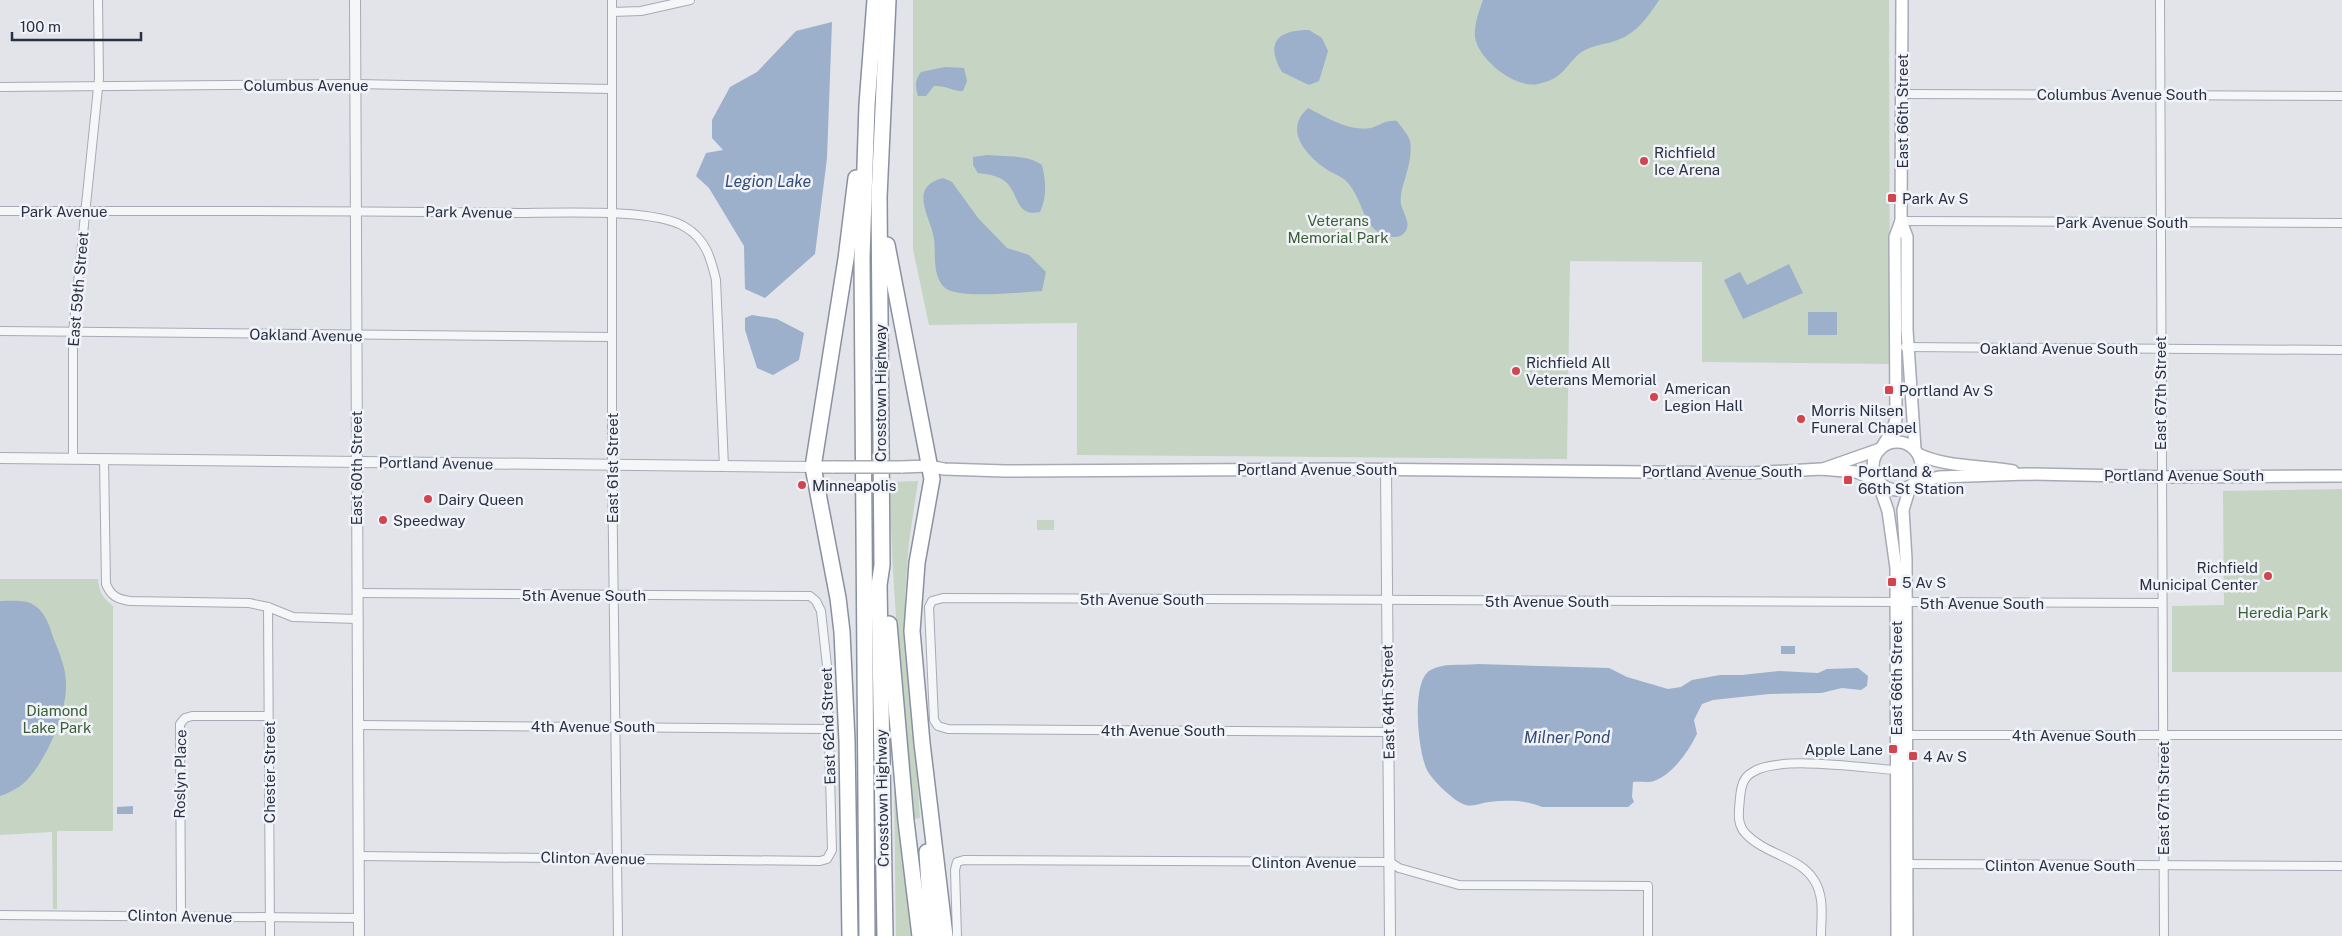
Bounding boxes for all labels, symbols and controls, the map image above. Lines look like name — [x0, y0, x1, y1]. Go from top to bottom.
scale bar — [12, 10, 141, 42]
text: 100 m — [20, 18, 61, 35]
street label: East 66th Street — [1894, 53, 1911, 168]
street label: Columbus Avenue — [243, 77, 369, 94]
street label: Columbus Avenue South — [2037, 86, 2207, 103]
place label: Richfield Ice Arena — [1654, 144, 1720, 178]
marker: Richfield Ice Arena — [1638, 155, 1650, 167]
water label: Legion Lake — [725, 172, 811, 191]
place label: Park Av S — [1902, 190, 1969, 207]
marker: Park Av S — [1886, 192, 1898, 204]
street label: Park Avenue — [20, 203, 108, 220]
street label: Park Avenue — [425, 203, 513, 221]
park label: Veterans Memorial Park — [1287, 212, 1389, 246]
street label: Park Avenue South — [2056, 214, 2188, 231]
street label: East 59th Street — [65, 231, 92, 347]
street label: Crosstown Highway — [872, 324, 889, 462]
street label: Oakland Avenue — [249, 326, 363, 344]
street label: East 67th Street — [2152, 336, 2169, 450]
street label: Oakland Avenue South — [1980, 340, 2138, 357]
place label: Richfield All Veterans Memorial — [1526, 354, 1657, 388]
marker: Richfield All Veterans Memorial — [1510, 365, 1522, 377]
place label: American Legion Hall — [1664, 380, 1743, 414]
place label: Portland Av S — [1899, 382, 1993, 399]
marker: Portland Av S — [1883, 384, 1895, 396]
marker: American Legion Hall — [1648, 391, 1660, 403]
place label: Morris Nilsen Funeral Chapel — [1811, 402, 1917, 436]
street label: East 60th Street — [348, 410, 365, 525]
street label: East 61st Street — [604, 413, 621, 523]
marker: Morris Nilsen Funeral Chapel — [1795, 413, 1807, 425]
street label: Portland Avenue — [378, 453, 494, 473]
street label: Portland Avenue South — [1237, 461, 1397, 478]
street label: Portland Avenue South — [1642, 463, 1802, 480]
place label: Portland & 66th St Station — [1858, 463, 1964, 497]
street label: Portland Avenue South — [2104, 467, 2264, 484]
marker: Portland & 66th St Station — [1842, 474, 1854, 486]
place label: Minneapolis — [812, 477, 896, 494]
marker: Minneapolis — [796, 479, 808, 491]
place label: Dairy Queen — [438, 491, 524, 508]
marker: Dairy Queen — [422, 493, 434, 505]
place label: Speedway — [393, 512, 466, 529]
marker: Speedway — [377, 514, 389, 526]
place label: Richfield Municipal Center — [2139, 559, 2258, 593]
marker: Richfield Municipal Center — [2262, 570, 2274, 582]
place label: 5 Av S — [1902, 574, 1946, 591]
marker: 5 Av S — [1886, 576, 1898, 588]
street label: 5th Avenue South — [522, 587, 646, 604]
street label: 5th Avenue South — [1080, 591, 1204, 608]
street label: 5th Avenue South — [1485, 593, 1609, 610]
street label: 5th Avenue South — [1920, 595, 2044, 612]
park label: Heredia Park — [2238, 604, 2328, 621]
street label: East 66th Street — [1888, 620, 1905, 735]
street label: East 64th Street — [1378, 644, 1398, 760]
street label: East 62nd Street — [817, 667, 839, 785]
park label: Diamond Lake Park — [23, 702, 91, 736]
street label: 4th Avenue South — [531, 718, 655, 735]
street label: Chester Street — [261, 721, 278, 823]
street label: 4th Avenue South — [1101, 722, 1225, 739]
street label: 4th Avenue South — [2012, 727, 2136, 744]
water label: Milner Pond — [1524, 728, 1611, 747]
street label: Roslyn Place — [171, 729, 189, 819]
street label: Crosstown Highway — [872, 729, 892, 867]
place label: Apple Lane — [1804, 741, 1883, 758]
street label: East 67th Street — [2155, 741, 2172, 855]
marker: Apple Lane — [1887, 743, 1899, 755]
place label: 4 Av S — [1923, 748, 1967, 765]
marker: 4 Av S — [1907, 750, 1919, 762]
street label: Clinton Avenue — [540, 849, 646, 867]
street label: Clinton Avenue — [1252, 854, 1356, 871]
street label: Clinton Avenue South — [1985, 857, 2135, 874]
street label: Clinton Avenue — [127, 907, 233, 925]

